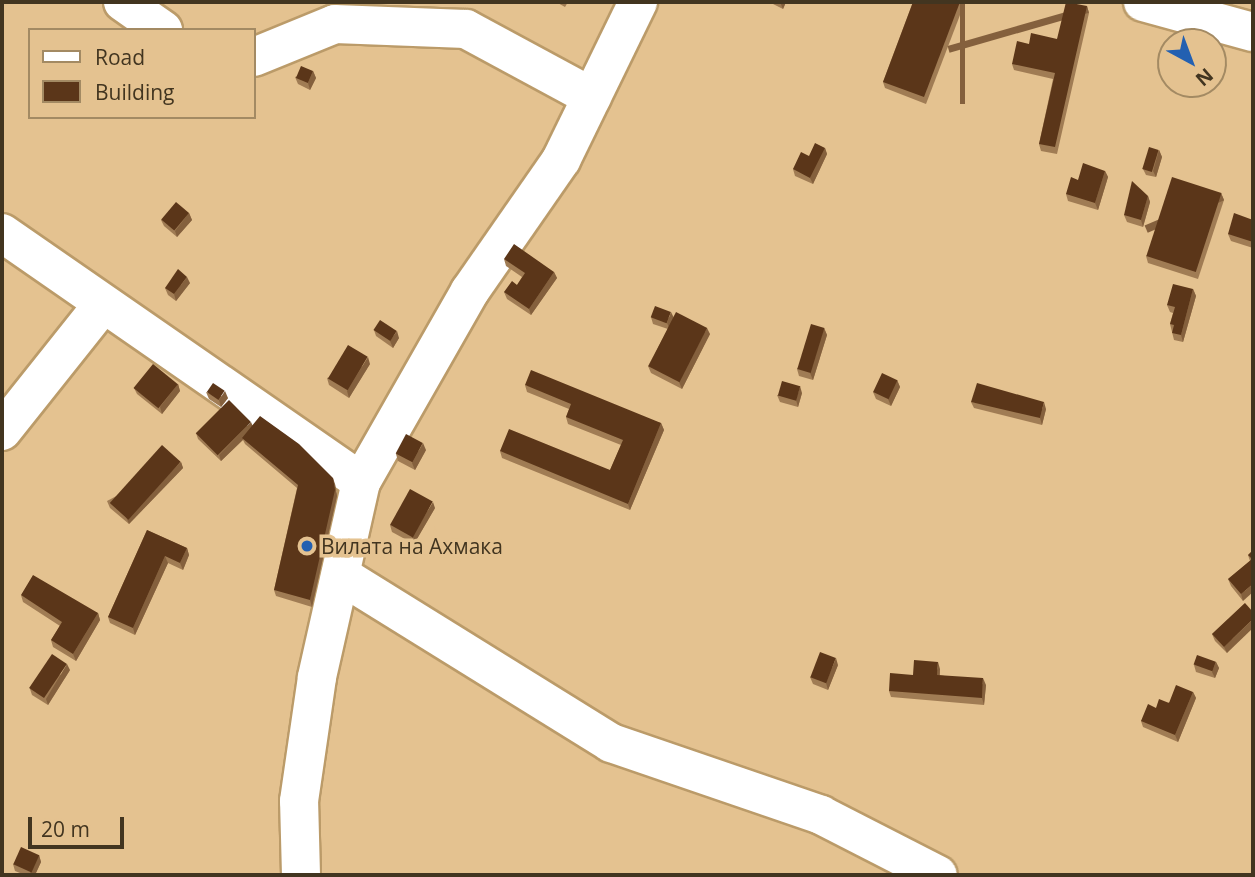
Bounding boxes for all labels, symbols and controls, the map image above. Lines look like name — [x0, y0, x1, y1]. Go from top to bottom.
legend — [28, 28, 256, 119]
north arrow — [1157, 28, 1227, 98]
text: Road — [95, 43, 145, 71]
text: N — [1190, 62, 1219, 92]
text: Building — [95, 78, 174, 106]
place label: Вилата на Ахмака — [321, 533, 503, 559]
marker: Вилата на Ахмака — [299, 538, 315, 554]
scale bar — [32, 804, 128, 848]
text: 20 m — [41, 815, 90, 843]

